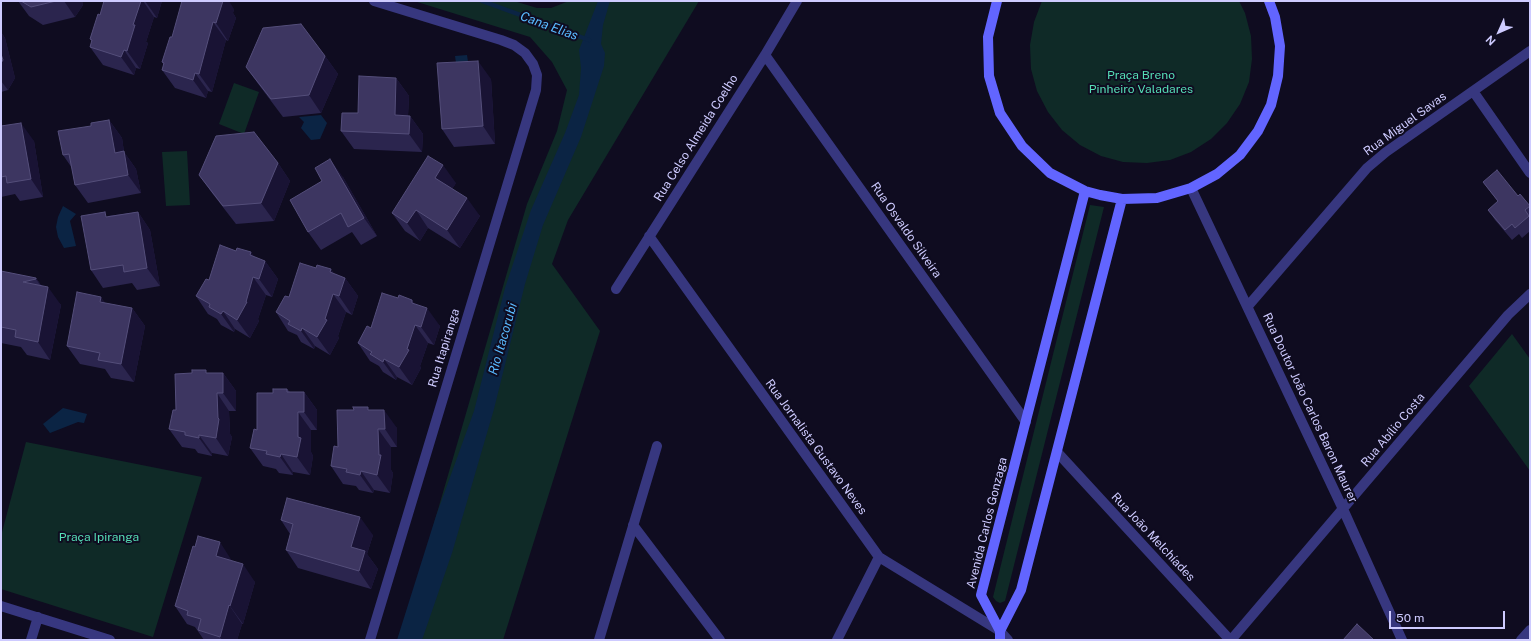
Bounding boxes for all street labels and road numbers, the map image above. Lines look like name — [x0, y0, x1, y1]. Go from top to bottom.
street label: Rua Celso Almeida Coelho — [651, 72, 741, 204]
street label: Rua Miguel Savas — [1361, 89, 1449, 159]
street label: Rua Osvaldo Silveira — [868, 179, 944, 281]
street label: Rua Itapiranga — [425, 307, 463, 389]
street label: Rua Doutor João Carlos Baron Maurer — [1260, 311, 1360, 505]
street label: Rua Jornalista Gustavo Neves — [762, 377, 870, 517]
street label: Rua Abílio Costa — [1358, 390, 1428, 470]
street label: Avenida Carlos Gonzaga — [964, 456, 1010, 590]
street label: Rua João Melchíades — [1108, 490, 1198, 584]

